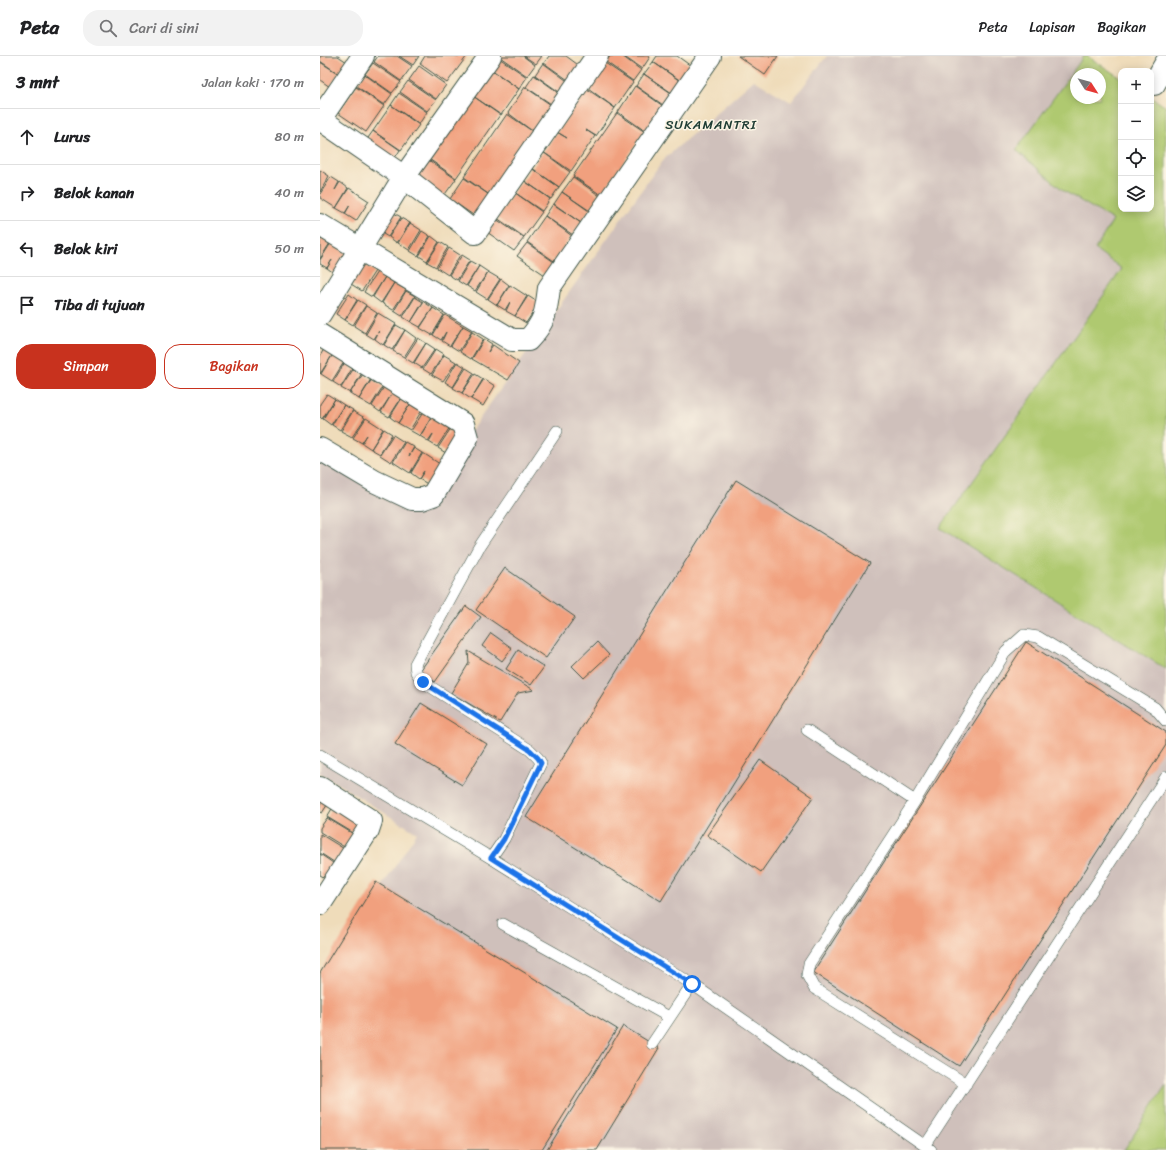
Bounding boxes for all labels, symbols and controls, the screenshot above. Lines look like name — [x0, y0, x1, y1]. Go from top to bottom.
search box — [83, 10, 363, 46]
text: Peta — [20, 11, 59, 44]
text: Cari di sini — [129, 15, 199, 41]
text: Peta — [978, 15, 1007, 40]
text: Lapisan — [1029, 15, 1075, 40]
text: Bagikan — [1097, 15, 1146, 40]
icon: search — [97, 17, 119, 39]
text: 3 mnt — [16, 67, 59, 97]
north arrow — [1070, 68, 1106, 104]
map controls — [1118, 68, 1154, 212]
button: + — [1118, 68, 1154, 104]
text: Jalan kaki · 170 m — [202, 71, 304, 94]
button: − — [1118, 104, 1154, 140]
district label: SUKAMANTRI — [665, 113, 757, 136]
text: Lurus — [54, 124, 90, 150]
text: 80 m — [275, 125, 304, 148]
icon: ahead — [16, 126, 38, 148]
button: locate — [1118, 140, 1154, 176]
button: layers — [1118, 176, 1154, 212]
text: Belok kanan — [54, 180, 134, 206]
text: 40 m — [274, 181, 304, 204]
icon: right — [16, 182, 38, 204]
text: Belok kiri — [54, 236, 117, 262]
text: 50 m — [274, 237, 304, 260]
icon: left — [16, 238, 38, 260]
text: Tiba di tujuan — [54, 292, 145, 318]
icon: arrive — [16, 294, 38, 316]
button: Simpan — [16, 344, 156, 389]
button: Bagikan — [164, 344, 304, 389]
route end — [414, 673, 432, 691]
route start — [683, 975, 701, 993]

